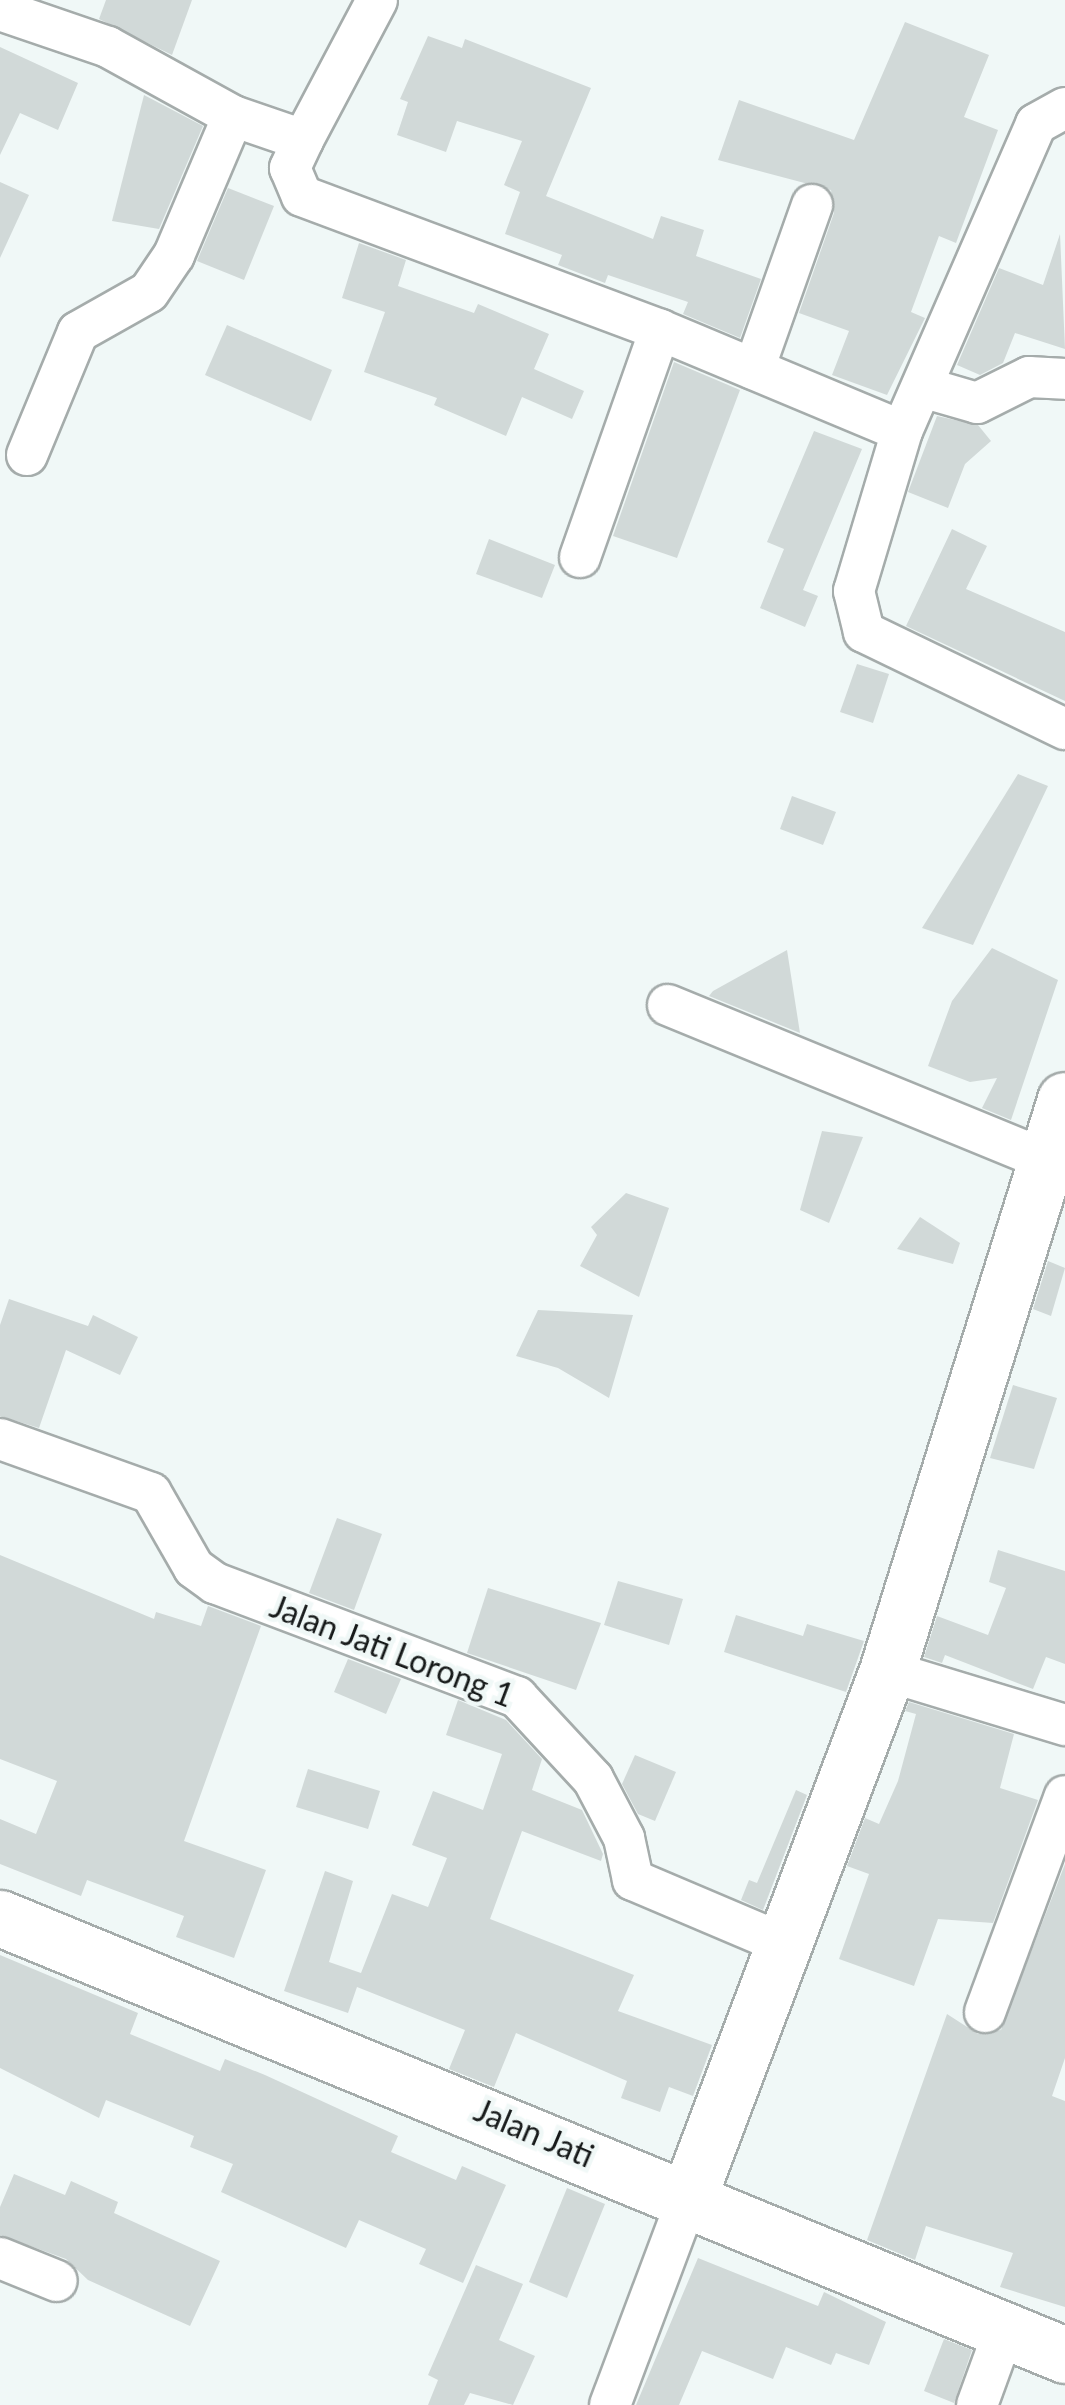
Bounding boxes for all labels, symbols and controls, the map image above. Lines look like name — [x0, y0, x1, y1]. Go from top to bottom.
street label: Jalan Jati Lorong 1 — [264, 1587, 520, 1715]
street label: Jalan Jati — [468, 2091, 600, 2175]

